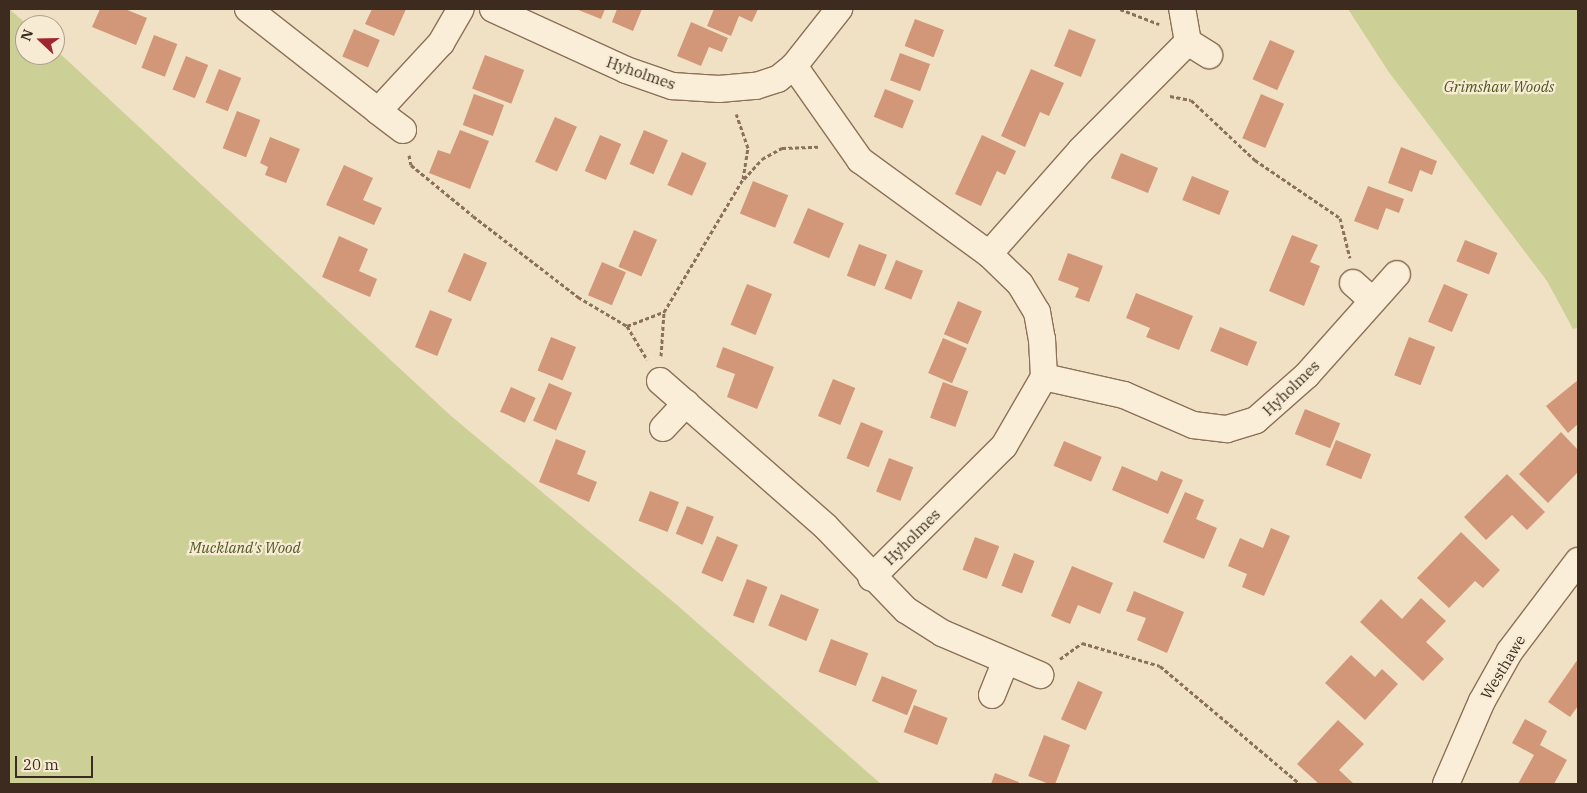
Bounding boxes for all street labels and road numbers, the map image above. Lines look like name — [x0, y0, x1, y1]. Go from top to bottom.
street label: Hyholmes — [604, 53, 678, 93]
street label: Hyholmes — [1259, 357, 1323, 419]
street label: Hyholmes — [880, 505, 944, 569]
street label: Westhawe — [1477, 632, 1529, 702]

